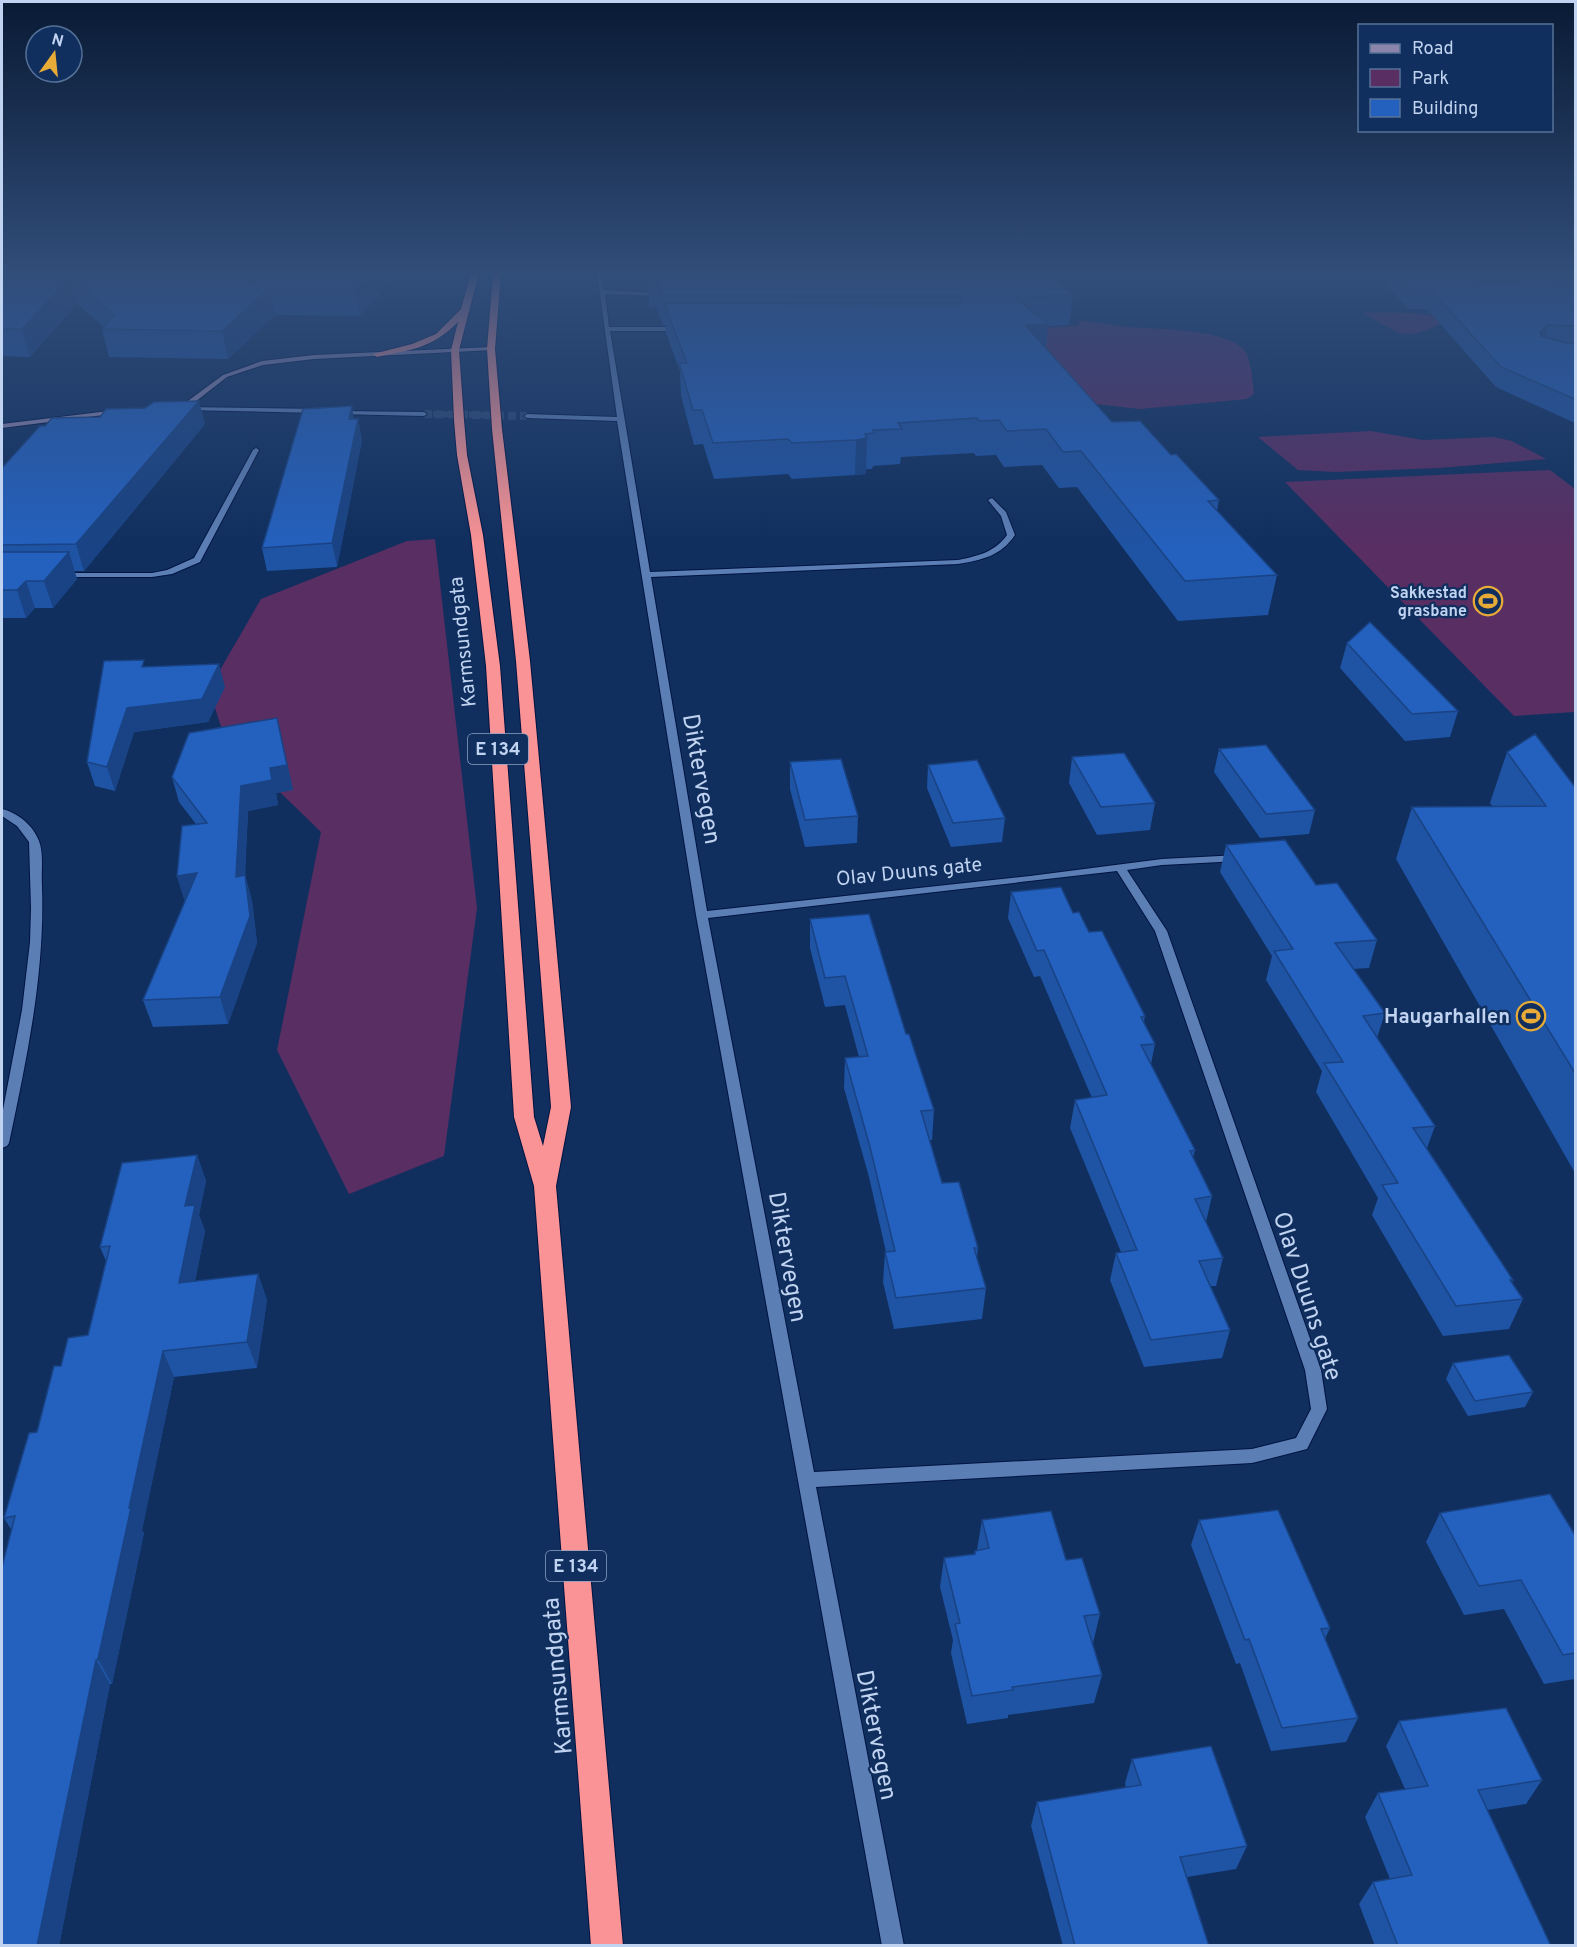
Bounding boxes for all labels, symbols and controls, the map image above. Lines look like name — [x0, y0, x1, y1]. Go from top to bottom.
north arrow — [24, 24, 84, 84]
legend — [1358, 24, 1553, 132]
text: N — [49, 30, 66, 53]
text: Road — [1412, 38, 1454, 61]
text: Park — [1412, 68, 1449, 91]
text: Building — [1412, 98, 1478, 121]
street label: Karmsundgata — [444, 575, 484, 708]
place label: Sakkestad grasbane — [1390, 584, 1467, 622]
sports icon: Sakkestad grasbane — [1472, 585, 1504, 617]
street label: Diktervegen — [674, 712, 726, 847]
road number: E 134 — [468, 734, 528, 764]
street label: Olav Duuns gate — [835, 852, 983, 894]
sports icon: Haugarhallen — [1515, 1000, 1547, 1032]
place label: Haugarhallen — [1384, 1005, 1510, 1031]
street label: Diktervegen — [760, 1190, 812, 1325]
street label: Olav Duuns gate — [1265, 1208, 1348, 1385]
road number: E 134 — [546, 1551, 606, 1581]
street label: Karmsundgata — [537, 1596, 581, 1756]
street label: Diktervegen — [848, 1668, 902, 1803]

